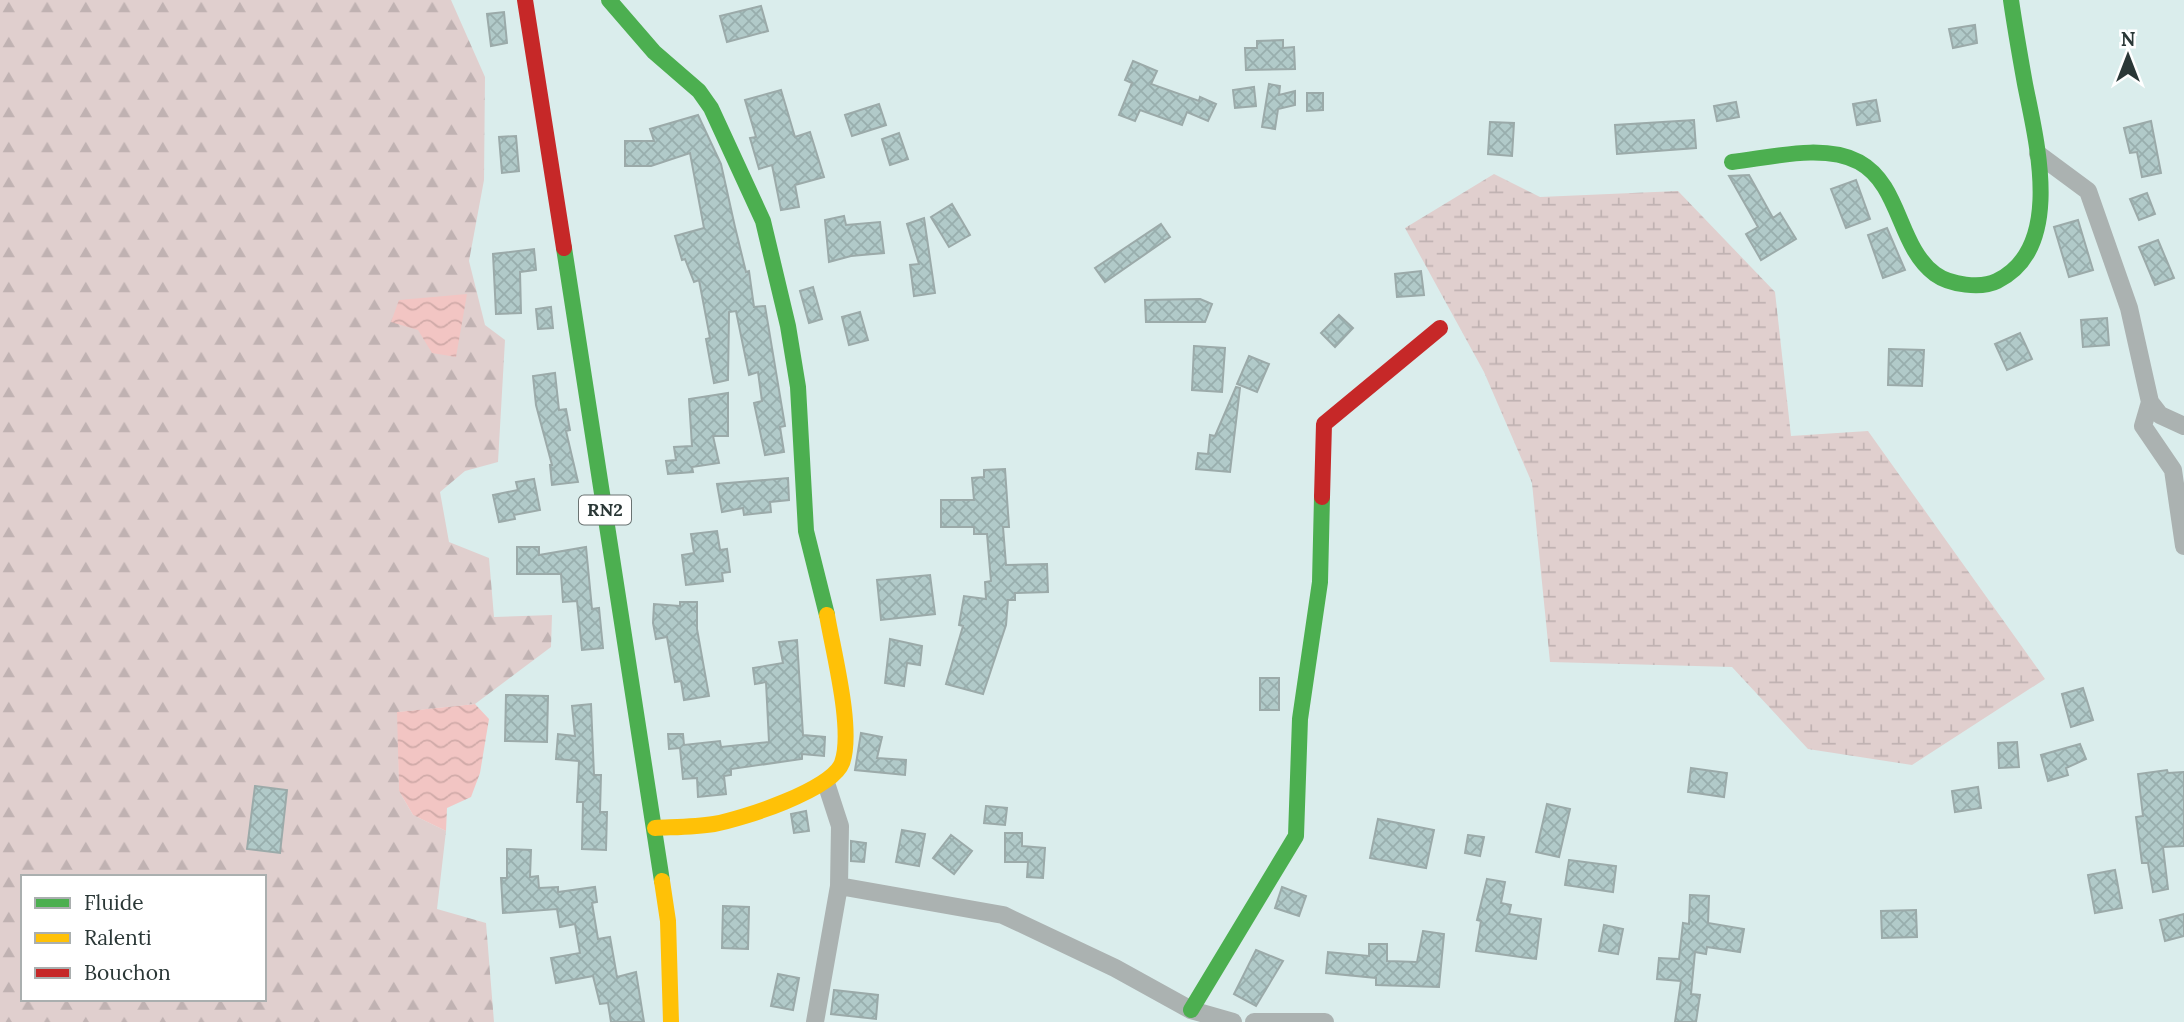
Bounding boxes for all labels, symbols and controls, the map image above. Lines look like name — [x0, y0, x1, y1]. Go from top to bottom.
north arrow — [2093, 21, 2163, 91]
text: N — [2121, 27, 2136, 51]
road number: RN2 — [579, 496, 631, 524]
legend — [21, 875, 266, 1001]
text: Fluide — [84, 889, 144, 916]
text: Ralenti — [84, 924, 152, 951]
text: Bouchon — [84, 959, 171, 986]

